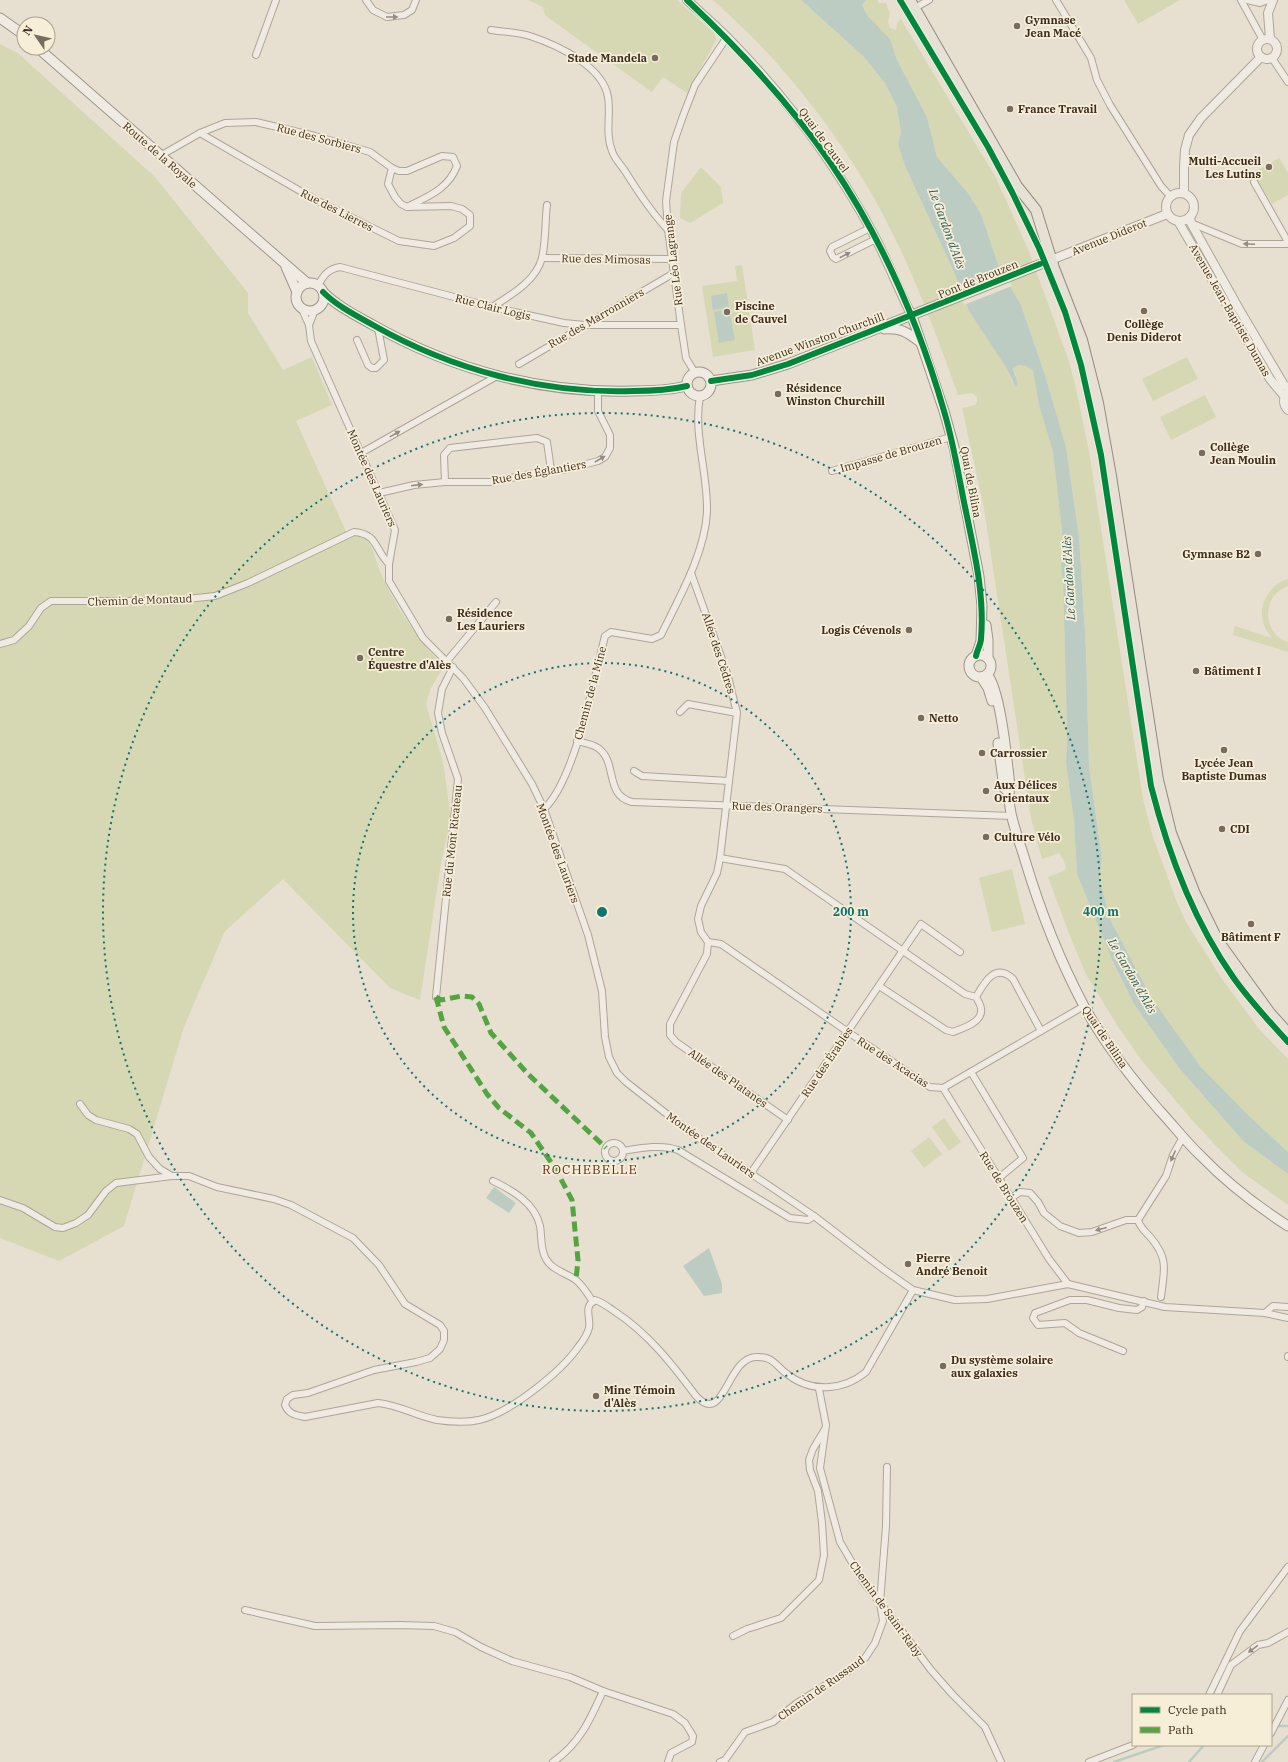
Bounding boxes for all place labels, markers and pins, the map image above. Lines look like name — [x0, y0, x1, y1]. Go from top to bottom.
place label: Gymnase Jean Macé — [1025, 13, 1081, 40]
marker: Gymnase Jean Macé — [1012, 21, 1022, 31]
place label: Stade Mandela — [568, 51, 647, 65]
marker: Stade Mandela — [650, 53, 660, 63]
place label: France Travail — [1018, 102, 1098, 116]
marker: France Travail — [1005, 104, 1015, 114]
place label: Multi-Accueil Les Lutins — [1189, 154, 1261, 181]
marker: Multi-Accueil Les Lutins — [1264, 162, 1274, 172]
place label: Piscine de Cauvel — [735, 299, 788, 326]
marker: Collège Denis Diderot — [1139, 306, 1149, 316]
marker: Piscine de Cauvel — [722, 307, 732, 317]
place label: Collège Denis Diderot — [1107, 317, 1181, 344]
place label: Résidence Winston Churchill — [786, 381, 885, 408]
marker: Résidence Winston Churchill — [773, 389, 783, 399]
place label: Collège Jean Moulin — [1210, 440, 1276, 467]
marker: Collège Jean Moulin — [1197, 448, 1207, 458]
place label: Gymnase B2 — [1182, 547, 1250, 561]
marker: Gymnase B2 — [1253, 549, 1263, 559]
place label: Résidence Les Lauriers — [457, 606, 525, 633]
marker: Résidence Les Lauriers — [444, 614, 454, 624]
place label: Logis Cévenols — [821, 623, 901, 637]
marker: Logis Cévenols — [904, 625, 914, 635]
place label: Centre Équestre d'Alès — [368, 645, 452, 672]
marker: Centre Équestre d'Alès — [355, 653, 365, 663]
place label: Bâtiment I — [1204, 664, 1261, 678]
marker: Bâtiment I — [1191, 666, 1201, 676]
place label: Netto — [929, 711, 958, 725]
marker: Netto — [916, 713, 926, 723]
marker: Lycée Jean Baptiste Dumas — [1219, 745, 1229, 755]
place label: Carrossier — [990, 746, 1048, 760]
marker: Carrossier — [977, 748, 987, 758]
place label: Lycée Jean Baptiste Dumas — [1181, 756, 1267, 783]
place label: Aux Délices Orientaux — [994, 778, 1057, 805]
marker: Aux Délices Orientaux — [981, 786, 991, 796]
place label: CDI — [1230, 822, 1250, 836]
marker: CDI — [1217, 824, 1227, 834]
place label: Culture Vélo — [994, 830, 1061, 844]
marker: Culture Vélo — [981, 832, 991, 842]
centre of rings — [595, 905, 609, 919]
marker: Bâtiment F — [1246, 919, 1256, 929]
place label: Bâtiment F — [1221, 930, 1281, 944]
place label: Pierre André Benoit — [916, 1251, 988, 1278]
marker: Pierre André Benoit — [903, 1259, 913, 1269]
place label: Du système solaire aux galaxies — [951, 1353, 1053, 1380]
marker: Du système solaire aux galaxies — [938, 1361, 948, 1371]
place label: Mine Témoin d'Alès — [604, 1383, 675, 1410]
marker: Mine Témoin d'Alès — [591, 1391, 601, 1401]

